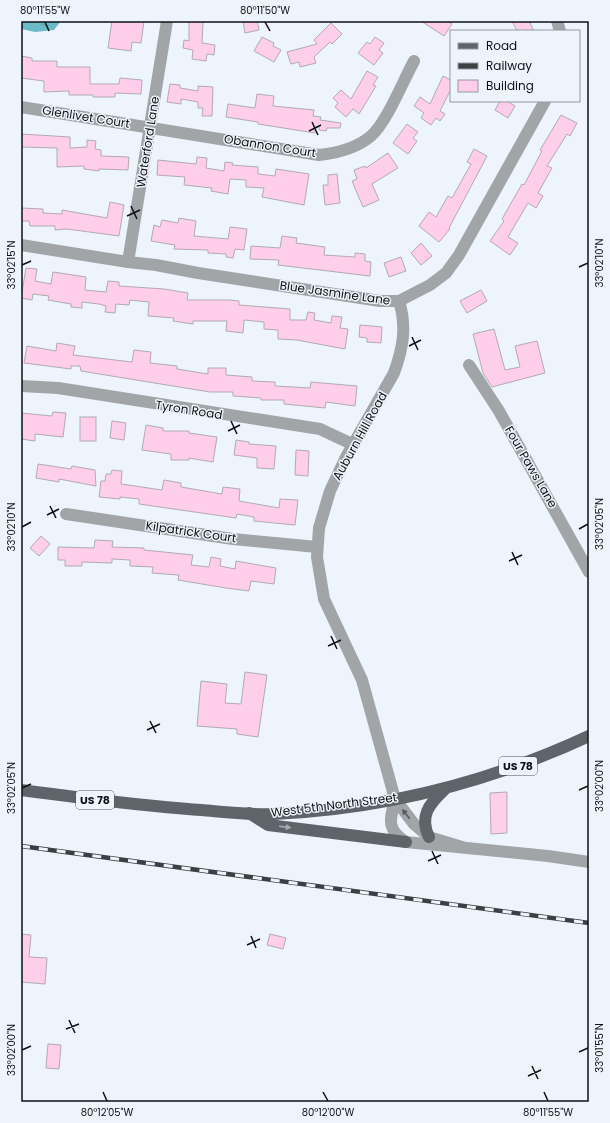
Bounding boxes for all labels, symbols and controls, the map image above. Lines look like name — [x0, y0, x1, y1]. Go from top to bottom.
text: 80°11'55"W — [20, 3, 70, 18]
text: 80°11'50"W — [240, 3, 290, 18]
legend — [450, 30, 580, 102]
text: Road — [486, 37, 517, 54]
text: Railway — [486, 57, 532, 74]
text: Building — [486, 77, 534, 94]
street label: Waterford Lane — [132, 95, 163, 189]
street label: Glenlivet Court — [41, 101, 131, 132]
street label: Obannon Court — [223, 130, 317, 161]
text: 33°02'10"N — [592, 239, 607, 287]
text: 33°02'15"N — [4, 241, 19, 289]
street label: Blue Jasmine Lane — [279, 276, 391, 309]
street label: Auburn Hill Road — [328, 389, 391, 483]
street label: Tyron Road — [154, 396, 224, 423]
street label: Four Paws Lane — [501, 423, 562, 511]
text: 33°02'05"N — [592, 498, 607, 550]
text: 33°02'10"N — [4, 503, 19, 551]
street label: Kilpatrick Court — [145, 517, 237, 546]
road number: US 78 — [499, 757, 537, 775]
text: 33°02'00"N — [592, 760, 607, 812]
text: 33°02'05"N — [4, 762, 19, 814]
street label: West 5th North Street — [270, 788, 398, 821]
road number: US 78 — [76, 791, 114, 809]
one-way arrow — [402, 809, 411, 820]
one-way arrow — [279, 824, 291, 830]
text: 33°01'55"N — [592, 1023, 607, 1073]
text: 33°02'00"N — [4, 1024, 19, 1076]
text: 80°12'05"W — [81, 1105, 133, 1120]
text: 80°12'00"W — [302, 1105, 354, 1120]
text: 80°11'55"W — [523, 1105, 573, 1120]

